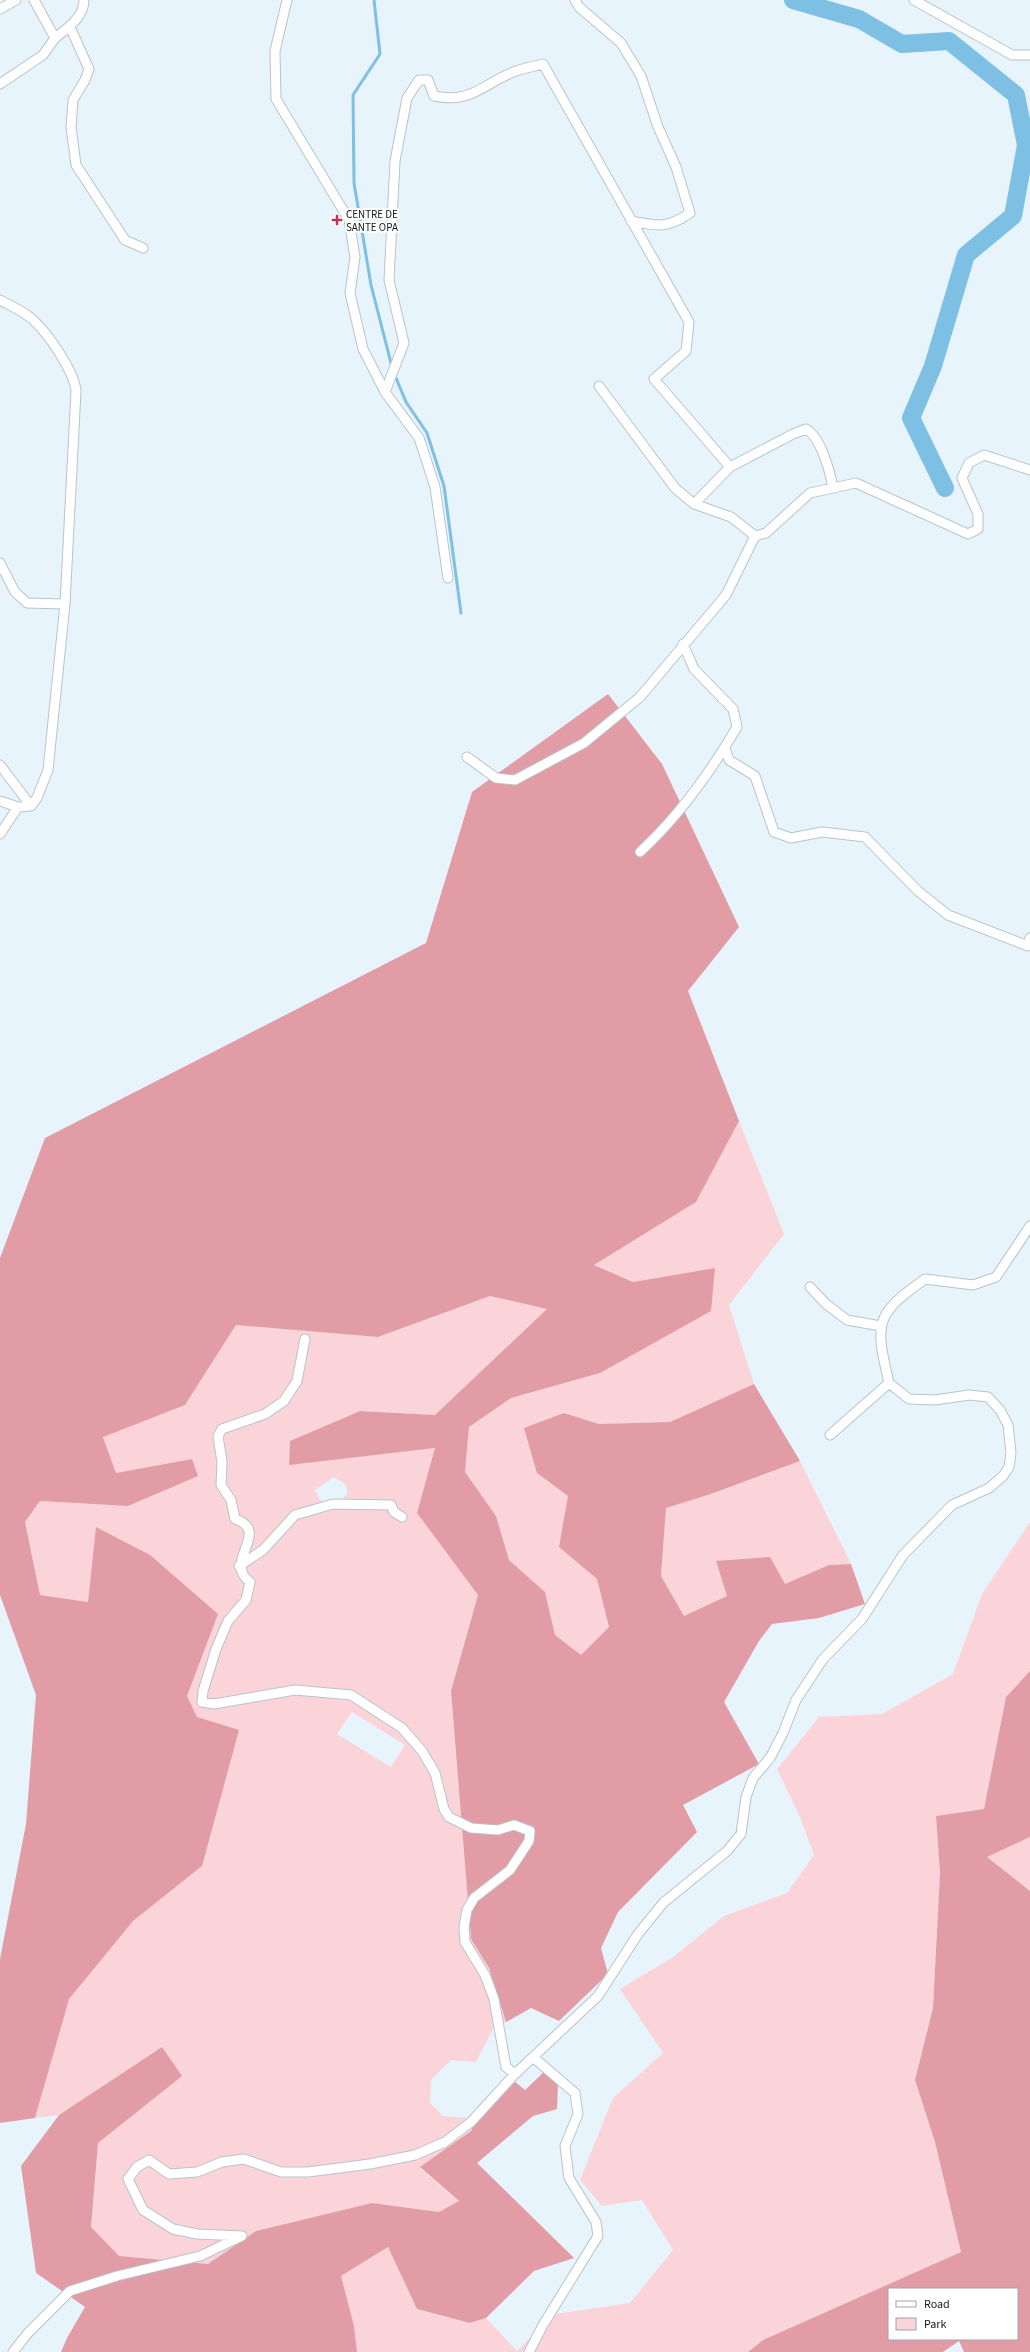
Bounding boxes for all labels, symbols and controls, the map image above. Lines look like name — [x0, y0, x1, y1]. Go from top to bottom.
place label: CENTRE DE SANTE OPA — [346, 207, 398, 235]
marker: CENTRE DE SANTE OPA — [331, 214, 343, 226]
legend — [888, 2288, 1018, 2340]
text: Road — [924, 2296, 950, 2313]
text: Park — [924, 2316, 946, 2333]

